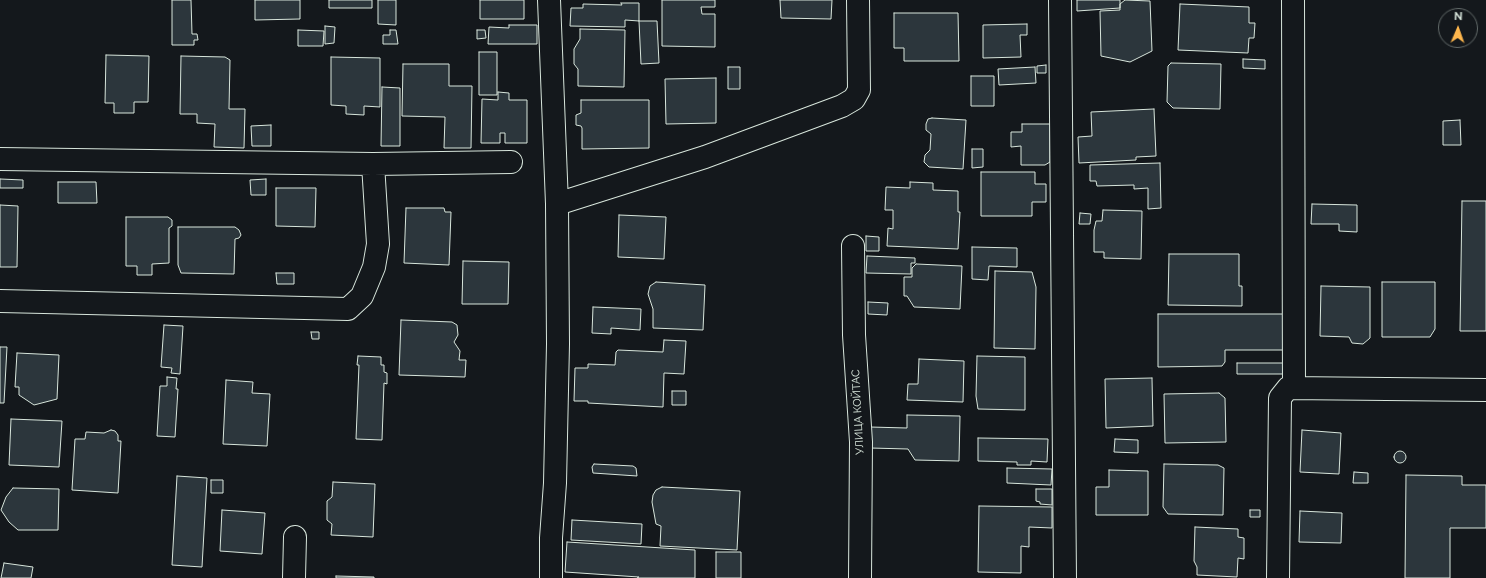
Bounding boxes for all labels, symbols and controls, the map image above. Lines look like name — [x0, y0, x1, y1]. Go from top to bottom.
north arrow — [1438, 8, 1478, 48]
text: N — [1454, 10, 1463, 23]
street label: УЛИЦА КОЙТАС — [849, 369, 867, 455]

